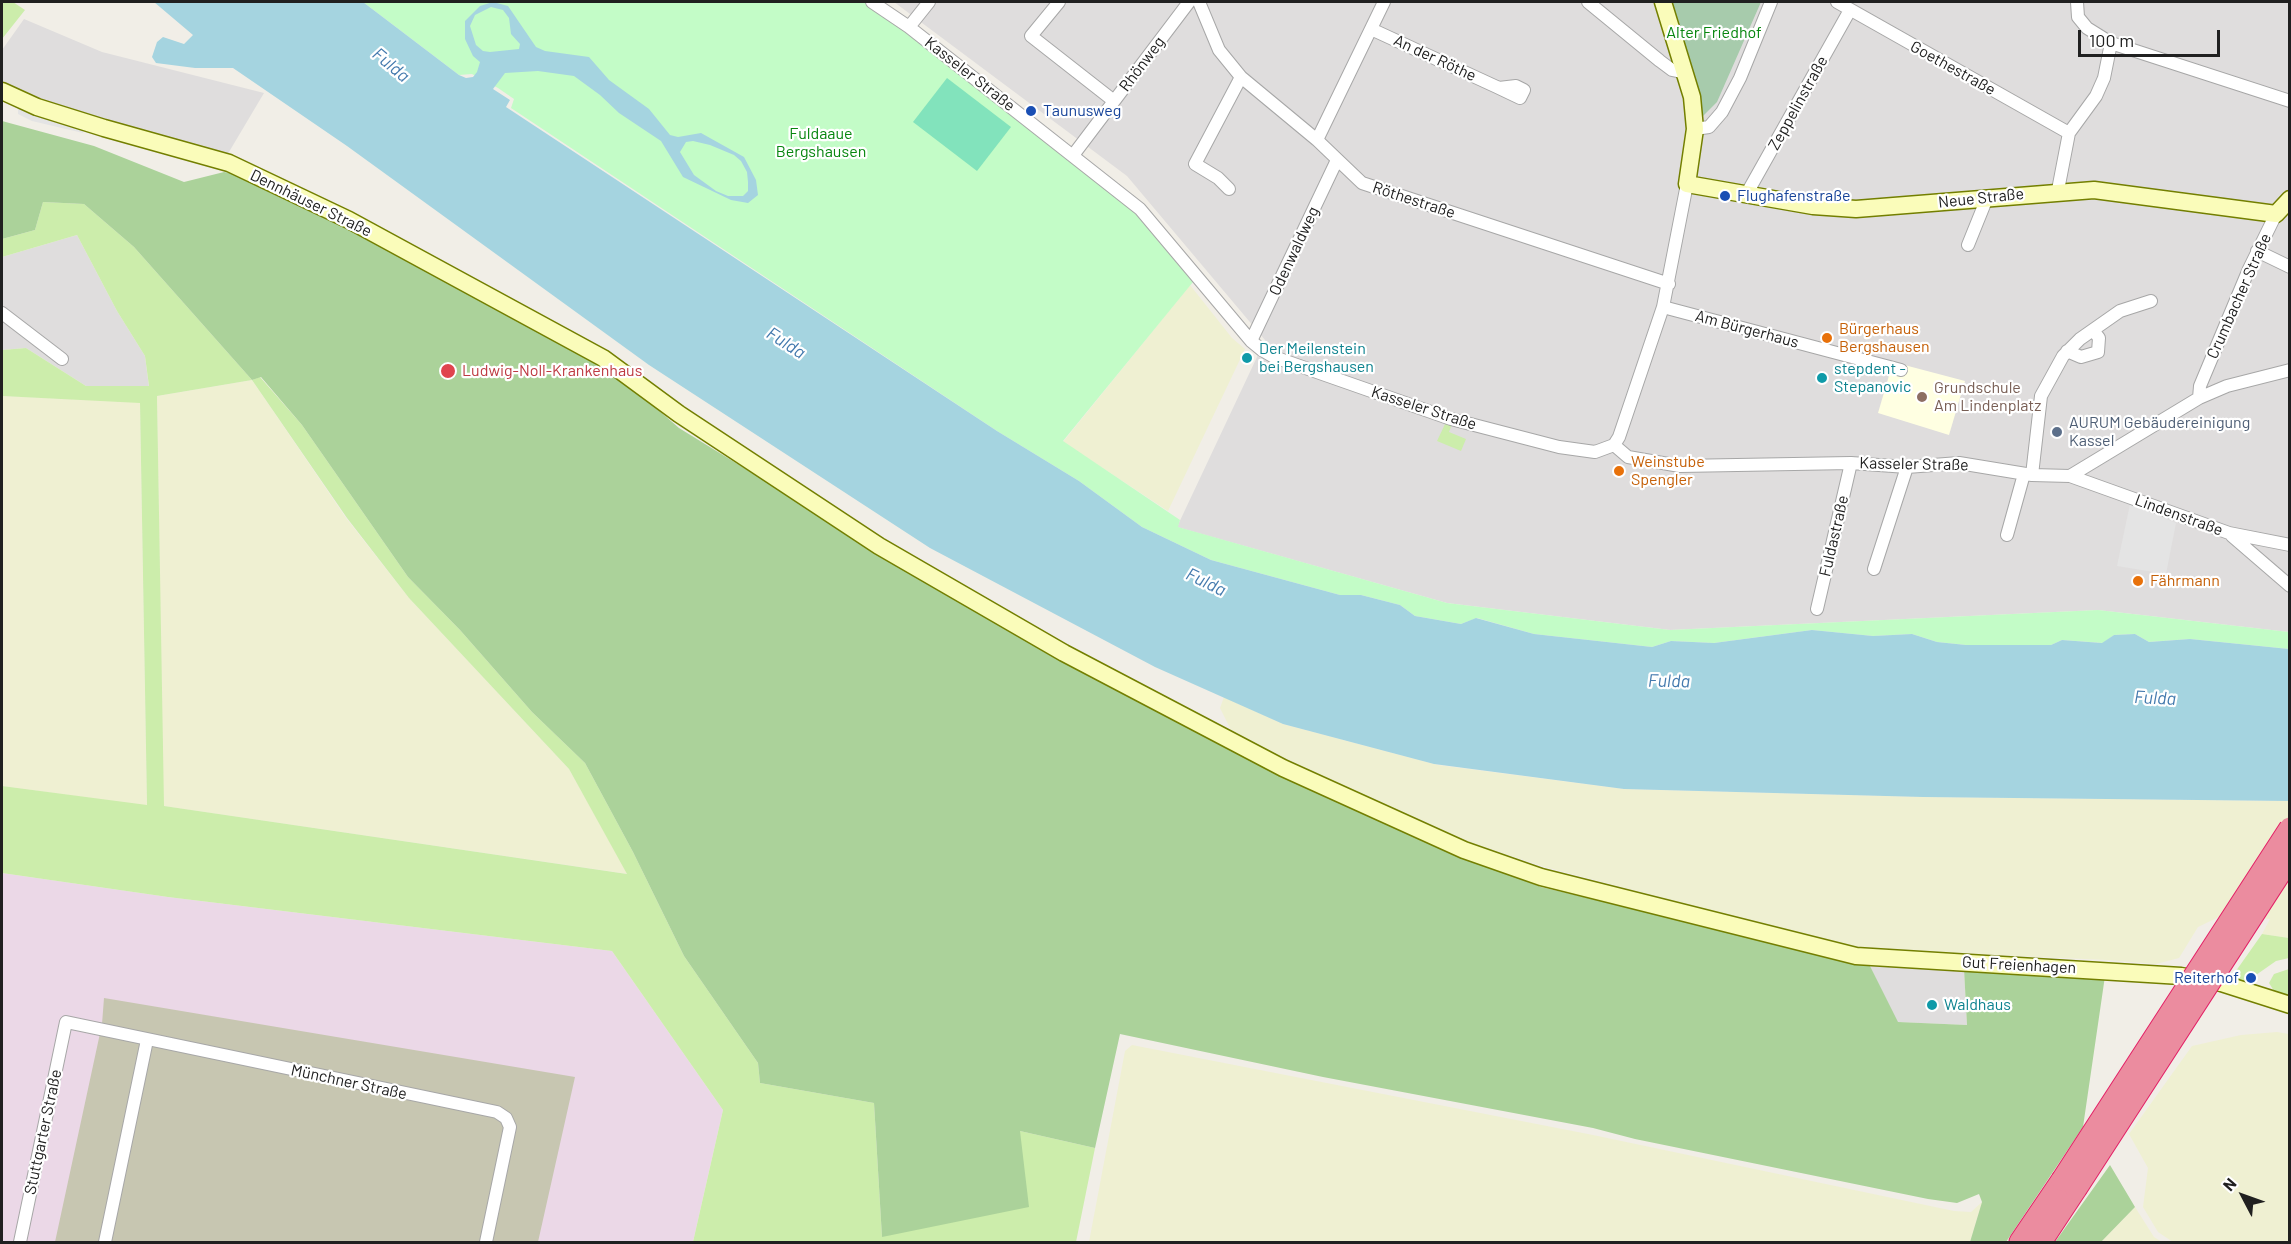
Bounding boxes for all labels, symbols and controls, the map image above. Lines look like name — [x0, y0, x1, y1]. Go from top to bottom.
scale bar — [2081, 18, 2224, 56]
park label: Alter Friedhof — [1666, 23, 1762, 43]
text: 100 m — [2089, 29, 2134, 51]
street label: An der Röthe — [1391, 31, 1479, 85]
street label: Kasseler Straße — [921, 33, 1019, 115]
street label: Rhönweg — [1115, 33, 1169, 95]
street label: Goethestraße — [1907, 37, 1999, 99]
water label: Fulda — [368, 43, 414, 87]
street label: Zeppelinstraße — [1764, 53, 1832, 153]
place label: Taunusweg — [1043, 101, 1121, 121]
marker: Taunusweg — [1024, 104, 1038, 118]
park label: Fuldaaue Bergshausen — [776, 124, 866, 162]
street label: Dennhäuser Straße — [247, 165, 375, 241]
street label: Röthestraße — [1370, 178, 1458, 222]
street label: Neue Straße — [1937, 184, 2025, 212]
place label: Flughafenstraße — [1737, 186, 1851, 206]
marker: Flughafenstraße — [1718, 189, 1732, 203]
street label: Odenwaldweg — [1265, 203, 1323, 299]
street label: Crumbacher Straße — [2203, 230, 2275, 362]
street label: Am Bürgerhaus — [1693, 306, 1801, 352]
place label: Bürgerhaus Bergshausen — [1839, 319, 1930, 357]
water label: Fulda — [762, 322, 810, 364]
marker: Bürgerhaus Bergshausen — [1820, 331, 1834, 345]
place label: Der Meilenstein bei Bergshausen — [1259, 339, 1374, 377]
marker: Der Meilenstein bei Bergshausen — [1240, 351, 1254, 365]
place label: stepdent - Stepanovic — [1834, 359, 1911, 397]
place label: Ludwig-Noll-Krankenhaus — [462, 361, 642, 381]
marker: Ludwig-Noll-Krankenhaus — [439, 362, 457, 380]
marker: stepdent - Stepanovic — [1815, 371, 1829, 385]
place label: Grundschule Am Lindenplatz — [1934, 378, 2041, 416]
street label: Kasseler Straße — [1369, 382, 1479, 434]
marker: Grundschule Am Lindenplatz — [1915, 390, 1929, 404]
place label: AURUM Gebäudereinigung Kassel — [2069, 413, 2250, 451]
marker: AURUM Gebäudereinigung Kassel — [2050, 425, 2064, 439]
place label: Weinstube Spengler — [1631, 452, 1705, 490]
street label: Kasseler Straße — [1859, 453, 1969, 475]
marker: Weinstube Spengler — [1612, 464, 1626, 478]
street label: Lindenstraße — [2132, 490, 2226, 540]
street label: Fuldastraße — [1815, 493, 1853, 579]
water label: Fulda — [1182, 563, 1230, 601]
place label: Fährmann — [2150, 571, 2220, 591]
marker: Fährmann — [2131, 574, 2145, 588]
water label: Fulda — [1648, 670, 1690, 692]
water label: Fulda — [2133, 686, 2177, 710]
street label: Gut Freienhagen — [1961, 952, 2077, 978]
place label: Reiterhof — [2174, 968, 2239, 988]
marker: Reiterhof — [2244, 971, 2258, 985]
place label: Waldhaus — [1944, 995, 2011, 1015]
marker: Waldhaus — [1925, 998, 1939, 1012]
street label: Münchner Straße — [289, 1060, 409, 1104]
street label: Stuttgarter Straße — [20, 1068, 66, 1196]
north arrow — [2213, 1166, 2273, 1226]
text: N — [2218, 1174, 2240, 1194]

